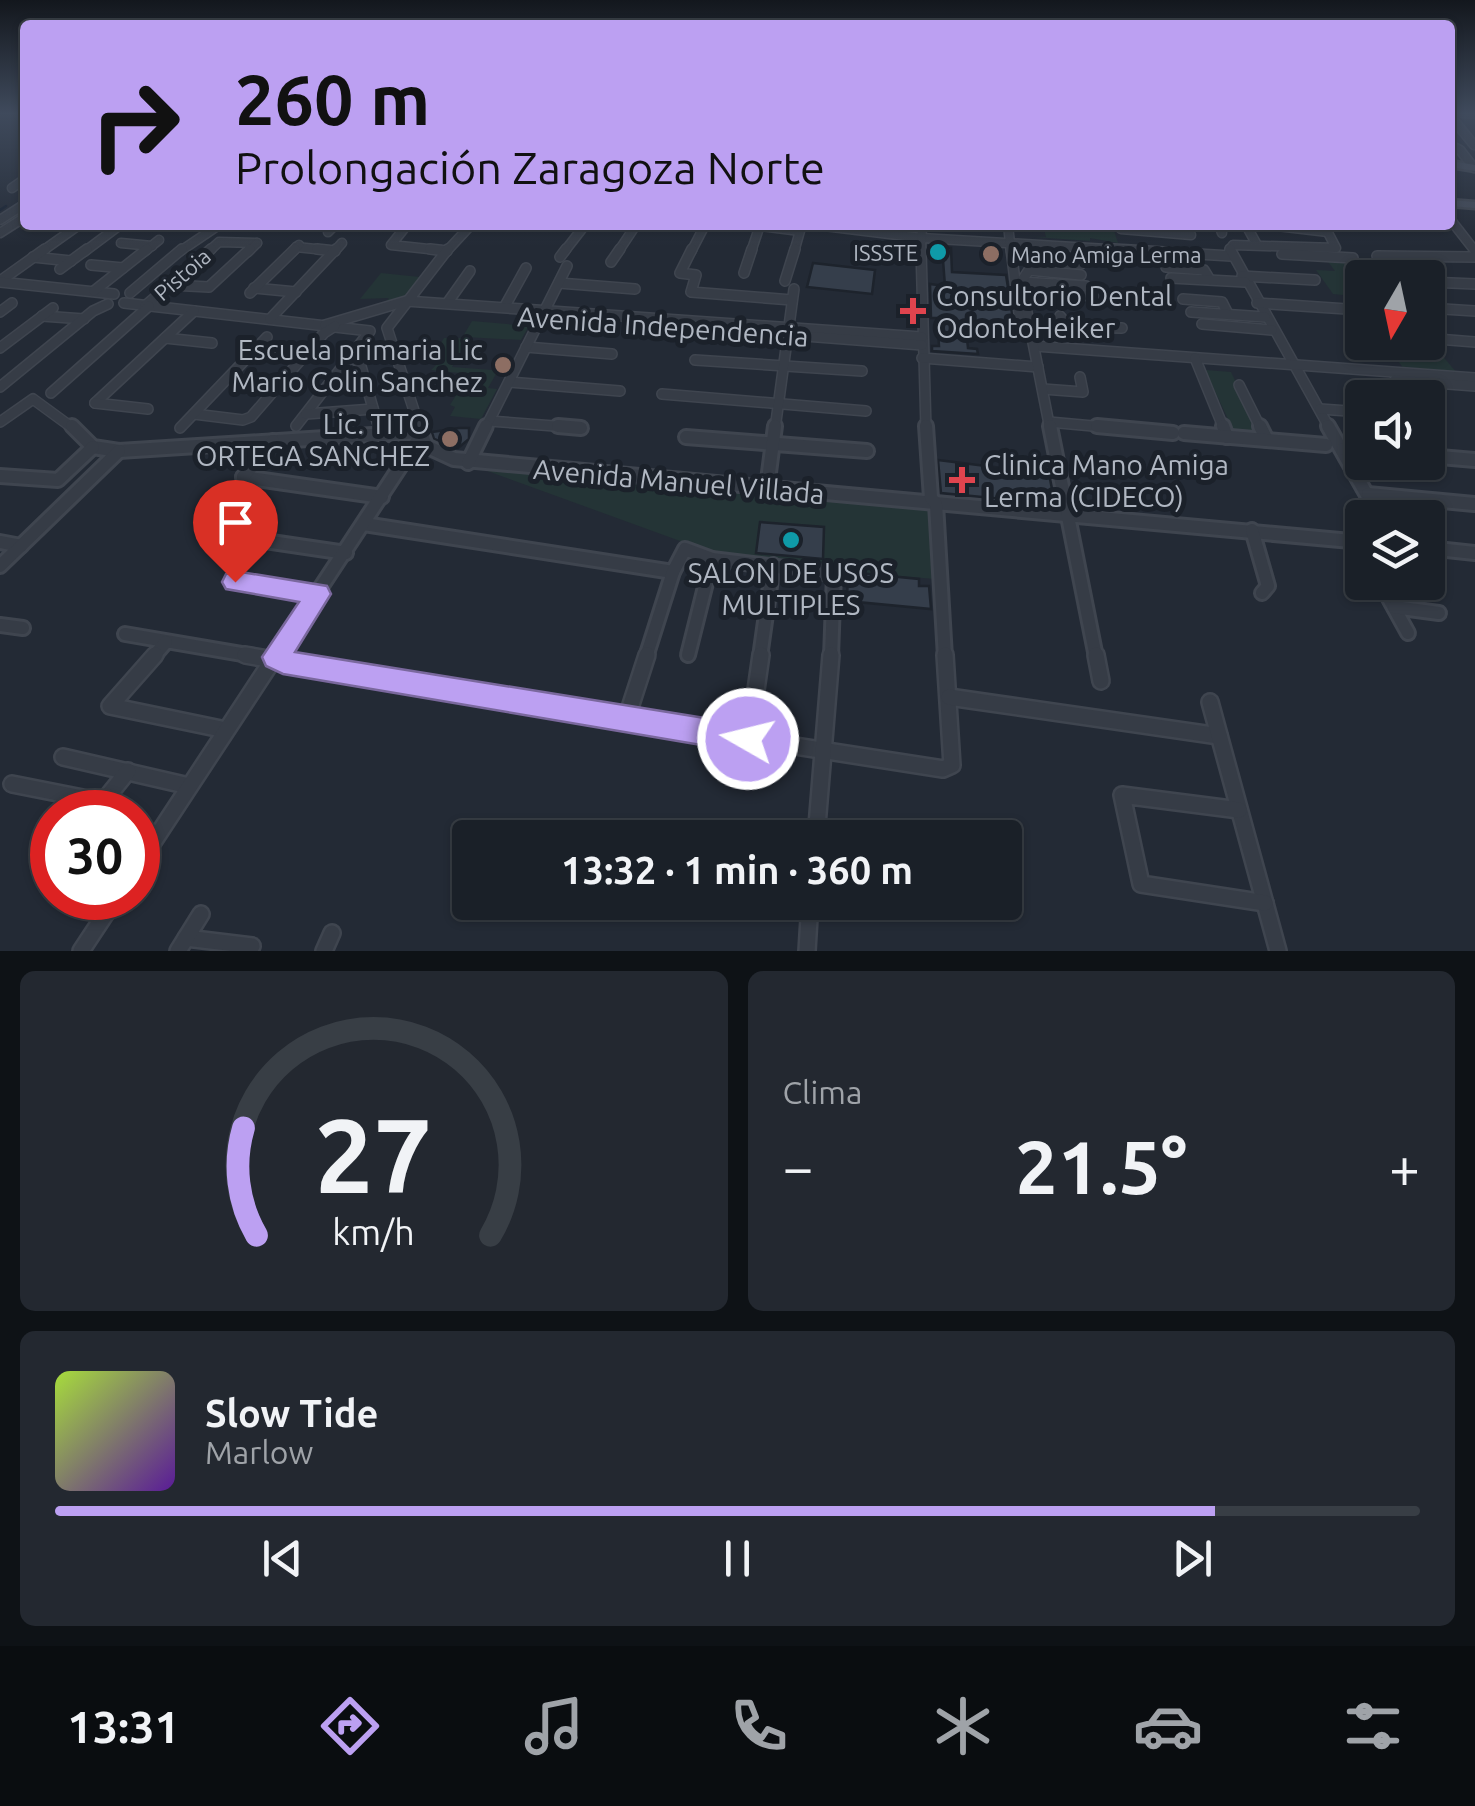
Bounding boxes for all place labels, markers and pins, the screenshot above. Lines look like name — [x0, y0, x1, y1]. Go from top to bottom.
place label: ISSSTE — [853, 240, 918, 265]
marker: ISSSTE — [927, 241, 949, 263]
place label: Mano Amiga Lerma — [1011, 242, 1202, 267]
marker: Mano Amiga Lerma — [980, 243, 1002, 265]
place label: Consultorio Dental OdontoHeiker — [936, 280, 1172, 343]
marker: Consultorio Dental OdontoHeiker — [900, 298, 926, 324]
place label: Escuela primaria Lic Mario Colin Sanchez — [232, 334, 483, 397]
marker: Escuela primaria Lic Mario Colin Sanchez — [492, 354, 514, 376]
place label: Lic. TITO ORTEGA SANCHEZ — [196, 408, 430, 471]
marker: Lic. TITO ORTEGA SANCHEZ — [439, 428, 461, 450]
place label: Clinica Mano Amiga Lerma (CIDECO) — [984, 449, 1229, 513]
marker: Clinica Mano Amiga Lerma (CIDECO) — [949, 467, 975, 493]
pin — [193, 480, 278, 583]
marker: SALON DE USOS MULTIPLES — [780, 529, 802, 551]
place label: SALON DE USOS MULTIPLES — [688, 557, 894, 620]

